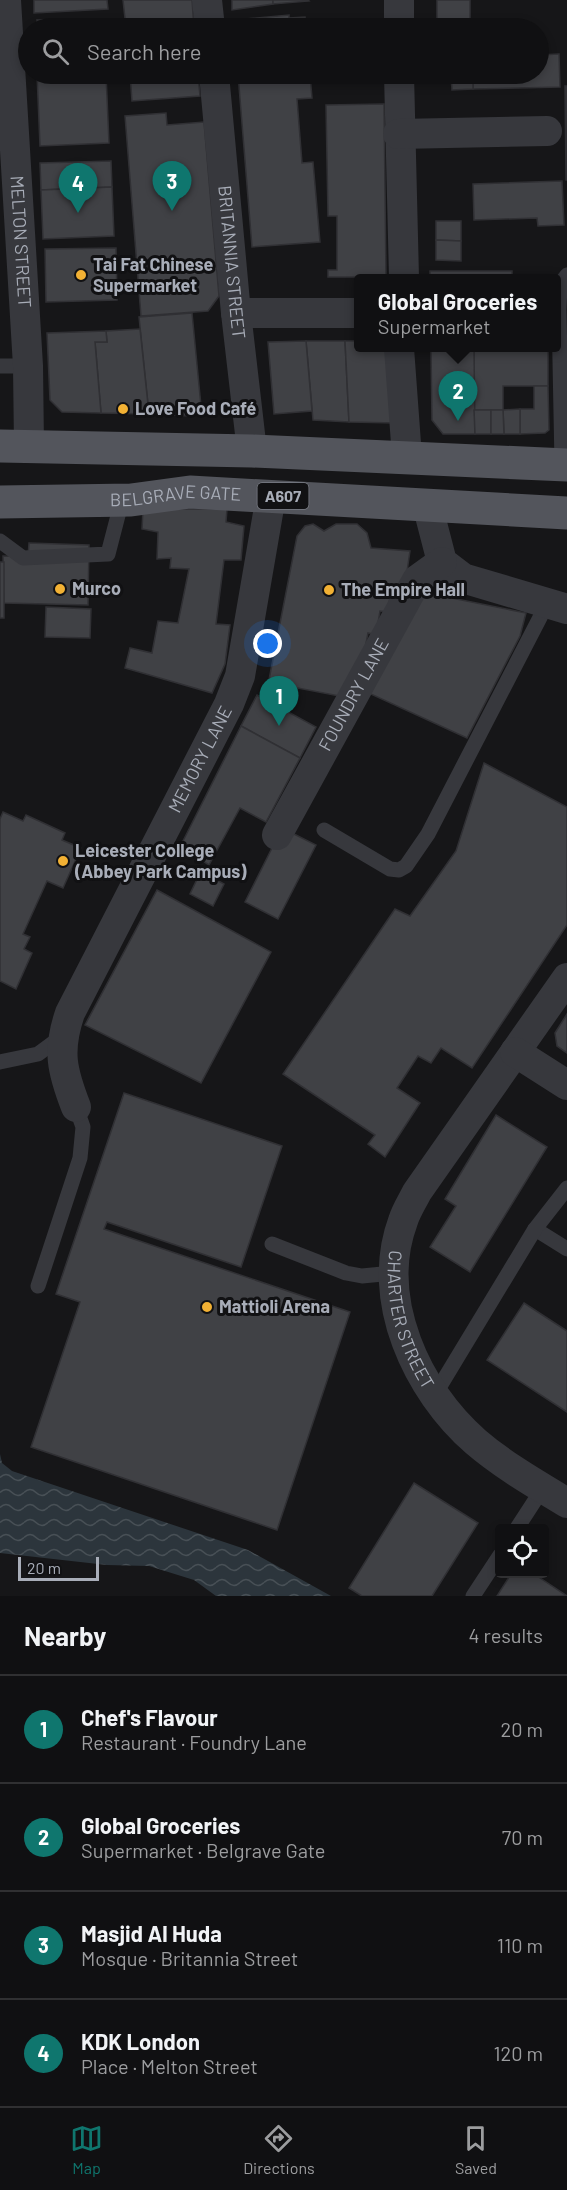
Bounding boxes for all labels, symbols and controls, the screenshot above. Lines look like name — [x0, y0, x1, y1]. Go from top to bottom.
search box — [18, 18, 549, 84]
icon: search — [39, 35, 72, 68]
text: Search here — [87, 38, 201, 64]
pin: 3 — [152, 162, 192, 211]
pin: 4 — [58, 164, 98, 213]
street label: MELTON STREET — [7, 175, 36, 308]
street label: BRITANNIA STREET — [214, 184, 251, 340]
place label: Tai Fat Chinese Supermarket — [93, 253, 213, 296]
marker: Tai Fat Chinese Supermarket — [74, 268, 88, 282]
popup — [354, 274, 561, 352]
text: Global Groceries — [378, 288, 537, 314]
text: Supermarket — [378, 314, 491, 338]
pin: 2 — [438, 372, 478, 421]
place label: Love Food Café — [135, 397, 256, 419]
marker: Love Food Café — [116, 402, 130, 416]
street label: BELGRAVE GATE — [110, 480, 242, 510]
road number: A607 — [258, 483, 308, 509]
place label: Murco — [72, 577, 121, 599]
place label: The Empire Hall — [341, 578, 465, 600]
marker: Murco — [53, 582, 67, 596]
marker: The Empire Hall — [322, 583, 336, 597]
your location — [253, 629, 282, 658]
street label: FOUNDRY LANE — [313, 634, 393, 755]
pin: 1 — [260, 676, 298, 726]
street label: MEMORY LANE — [163, 702, 236, 816]
place label: Leicester College (Abbey Park Campus) — [74, 839, 247, 882]
marker: Leicester College (Abbey Park Campus) — [56, 854, 70, 868]
street label: CHARTER STREET — [384, 1249, 439, 1393]
place label: Mattioli Arena — [219, 1295, 330, 1317]
marker: Mattioli Arena — [200, 1300, 214, 1314]
map controls — [495, 1524, 549, 1578]
button: locate — [495, 1524, 549, 1578]
scale bar — [18, 1554, 99, 1582]
text: 20 m — [27, 1558, 61, 1577]
text: Nearby — [24, 1620, 106, 1651]
text: 4 results — [468, 1623, 543, 1647]
text: Chef's Flavour — [81, 1704, 218, 1730]
text: 1 — [40, 1717, 47, 1741]
text: 20 m — [500, 1717, 543, 1741]
text: Restaurant · Foundry Lane — [81, 1730, 307, 1754]
text: Global Groceries — [81, 1812, 240, 1838]
text: 2 — [38, 1825, 49, 1849]
text: 70 m — [502, 1825, 543, 1849]
text: Supermarket · Belgrave Gate — [81, 1838, 325, 1862]
text: Masjid Al Huda — [81, 1920, 222, 1946]
text: 3 — [38, 1933, 49, 1957]
text: 110 m — [497, 1933, 543, 1957]
text: Mosque · Britannia Street — [81, 1946, 298, 1970]
text: KDK London — [81, 2028, 200, 2054]
text: 4 — [37, 2041, 50, 2065]
text: 120 m — [493, 2041, 543, 2065]
text: Place · Melton Street — [81, 2054, 258, 2078]
tab: Map — [70, 2122, 103, 2177]
tab: Directions — [243, 2122, 315, 2177]
tab: Saved — [455, 2122, 497, 2177]

